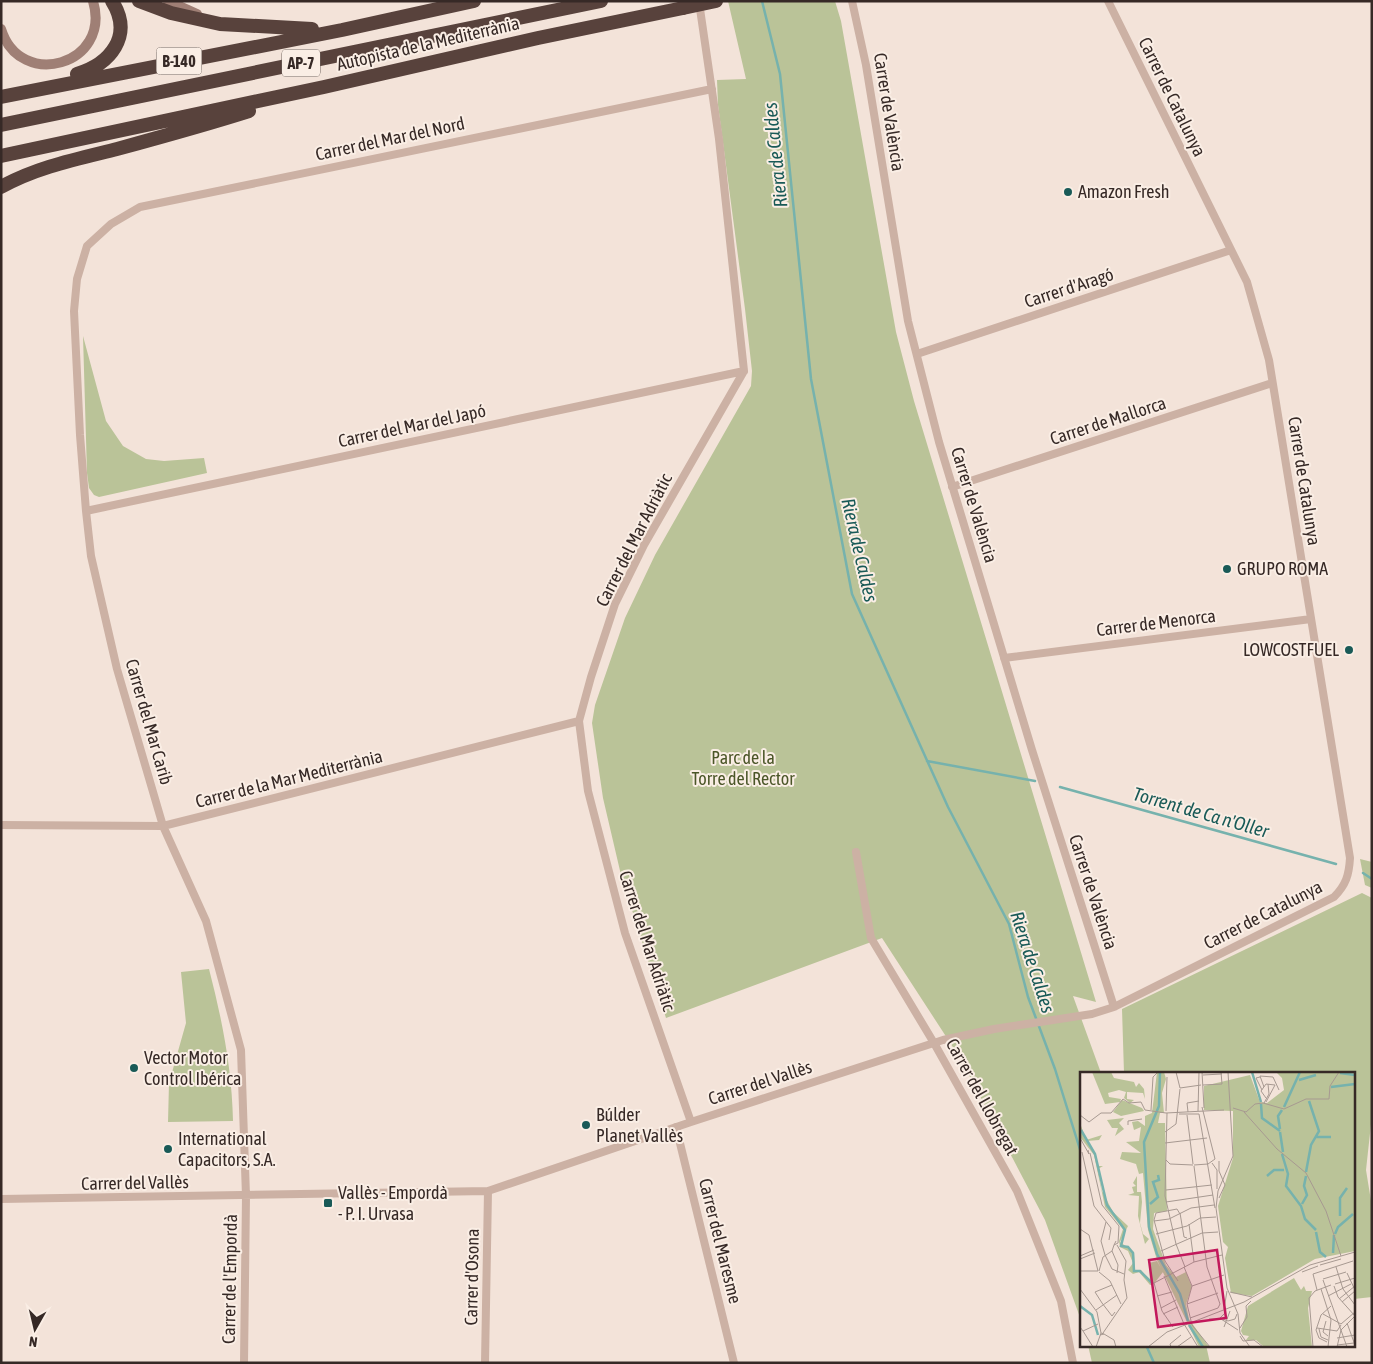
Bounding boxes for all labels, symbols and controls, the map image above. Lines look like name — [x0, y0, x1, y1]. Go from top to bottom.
street label: Autopista de la Mediterrània — [335, 12, 521, 75]
street label: Carrer de Catalunya — [1135, 34, 1210, 160]
road number: B-140 — [156, 48, 202, 74]
road number: AP-7 — [282, 49, 320, 76]
street label: Carrer de València — [870, 51, 909, 173]
water label: Riera de Caldes — [759, 101, 791, 209]
street label: Carrer del Mar del Nord — [313, 112, 466, 165]
place label: Amazon Fresh — [1078, 181, 1170, 202]
marker: Amazon Fresh — [1062, 186, 1074, 198]
street label: Carrer d'Aragó — [1022, 263, 1116, 312]
street label: Carrer de Mallorca — [1047, 392, 1169, 449]
street label: Carrer del Mar del Japó — [336, 400, 488, 451]
street label: Carrer de Catalunya — [1284, 415, 1325, 547]
street label: Carrer de València — [947, 445, 1002, 565]
street label: Carrer del Mar Adriàtic — [591, 470, 676, 610]
water label: Riera de Caldes — [837, 496, 883, 604]
place label: GRUPO ROMA — [1237, 558, 1328, 579]
marker: GRUPO ROMA — [1221, 563, 1233, 575]
street label: Carrer de Menorca — [1095, 605, 1217, 640]
place label: LOWCOSTFUEL — [1243, 639, 1339, 660]
marker: LOWCOSTFUEL — [1343, 644, 1355, 656]
street label: Carrer del Mar Carib — [122, 657, 177, 787]
street label: Carrer de la Mar Mediterrània — [193, 745, 385, 812]
park label: Parc de la Torre del Rector — [692, 747, 795, 789]
water label: Torrent de Ca n'Oller — [1131, 782, 1273, 842]
street label: Carrer de València — [1065, 832, 1122, 952]
street label: Carrer del Mar Adriàtic — [615, 868, 680, 1014]
street label: Carrer de Catalunya — [1200, 876, 1325, 953]
water label: Riera de Caldes — [1006, 908, 1060, 1016]
street label: Carrer del Llobregat — [942, 1035, 1023, 1159]
place label: Vector Motor Control Ibérica — [144, 1047, 241, 1089]
street label: Carrer del Vallès — [705, 1056, 814, 1109]
marker: Vector Motor Control Ibérica — [128, 1062, 140, 1074]
inset map — [1080, 1072, 1356, 1346]
place label: Búlder Planet Vallès — [596, 1104, 683, 1146]
marker: Búlder Planet Vallès — [580, 1119, 592, 1131]
place label: International Capacitors, S.A. — [178, 1128, 276, 1170]
marker: International Capacitors, S.A. — [162, 1143, 174, 1155]
street label: Carrer del Vallès — [81, 1171, 189, 1194]
street label: Carrer del Maresme — [695, 1176, 746, 1306]
place label: Vallès - Empordà - P. I. Urvasa — [338, 1182, 448, 1224]
marker: Vallès - Empordà - P. I. Urvasa — [322, 1197, 334, 1209]
street label: Carrer de l'Empordà — [218, 1214, 241, 1344]
street label: Carrer d'Osona — [460, 1228, 483, 1326]
north arrow — [10, 1304, 60, 1354]
text: N — [28, 1333, 38, 1350]

